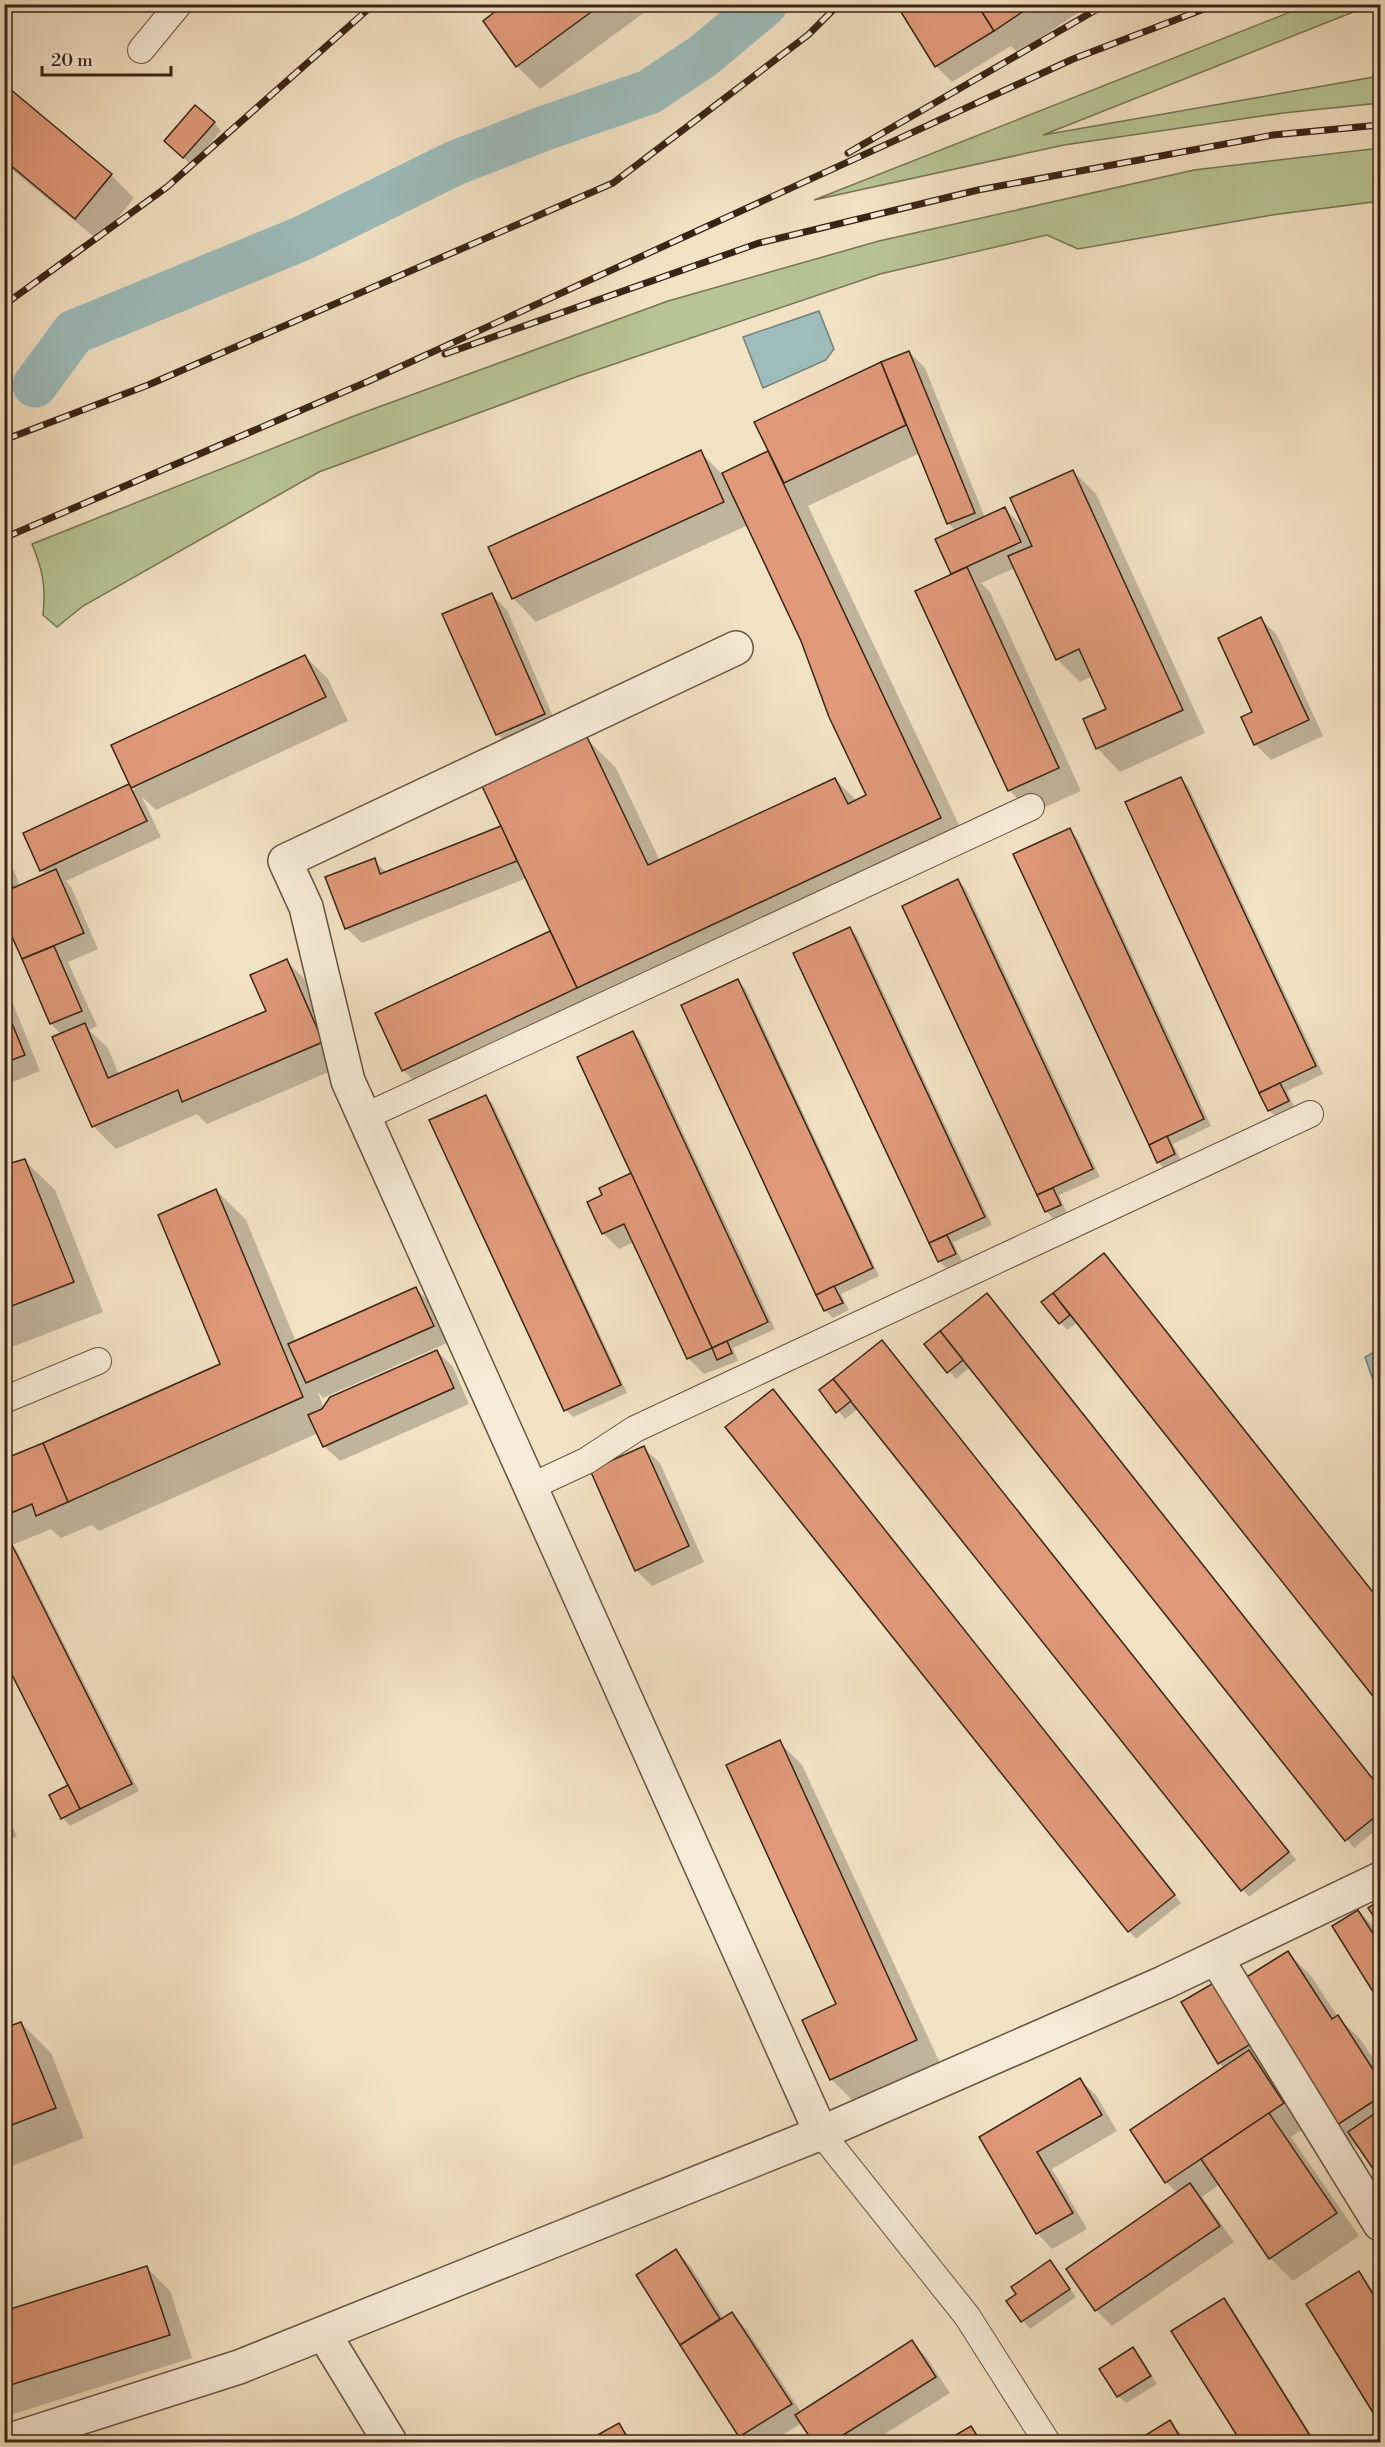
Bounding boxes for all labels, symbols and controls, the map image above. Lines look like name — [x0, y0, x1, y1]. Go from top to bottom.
scale bar — [42, 39, 171, 77]
text: 20 m — [51, 49, 93, 72]

